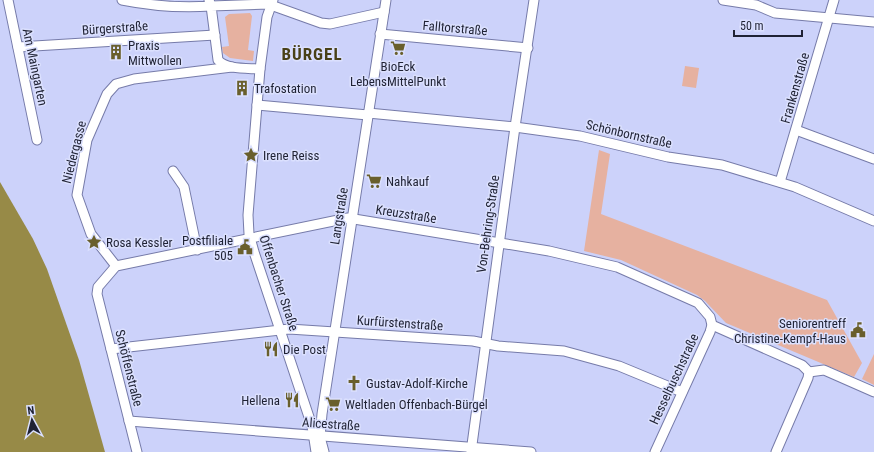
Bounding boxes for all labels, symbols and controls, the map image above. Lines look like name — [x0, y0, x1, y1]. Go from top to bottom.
scale bar — [734, 12, 802, 38]
street label: Bürgerstraße — [81, 18, 149, 38]
street label: Falltorstraße — [422, 18, 488, 38]
text: 50 m — [740, 19, 764, 33]
street label: Am Maingarten — [19, 27, 51, 107]
place label: Praxis Mittwollen — [128, 38, 182, 68]
supermarket icon: BioEck LebensMittelPunkt — [389, 39, 407, 57]
building icon: Praxis Mittwollen — [107, 43, 125, 61]
district label: BÜRGEL — [281, 44, 343, 64]
street label: Frankenstraße — [778, 51, 812, 125]
place label: BioEck LebensMittelPunkt — [350, 59, 446, 89]
building icon: Trafostation — [233, 79, 251, 97]
place label: Trafostation — [254, 81, 317, 96]
street label: Schönbornstraße — [585, 117, 673, 151]
street label: Niedergasse — [59, 119, 89, 185]
place icon: Irene Reiss — [242, 146, 260, 164]
place label: Irene Reiss — [263, 148, 319, 163]
supermarket icon: Nahkauf — [365, 172, 383, 190]
place label: Nahkauf — [386, 174, 429, 189]
street label: Von-Behring-Straße — [474, 174, 502, 274]
street label: Langstraße — [327, 186, 351, 246]
street label: Kreuzstraße — [374, 202, 438, 226]
place icon: Rosa Kessler — [85, 233, 103, 251]
place label: Postfiliale 505 — [182, 233, 233, 263]
street label: Offenbacher Straße — [256, 233, 302, 333]
place label: Rosa Kessler — [106, 235, 173, 250]
public building icon: Postfiliale 505 — [236, 238, 254, 256]
street label: Kurfürstenstraße — [356, 313, 444, 333]
place label: Seniorentreff Christine-Kempf-Haus — [734, 316, 846, 346]
public building icon: Seniorentreff Christine-Kempf-Haus — [849, 321, 867, 339]
street label: Schöffenstraße — [112, 328, 146, 408]
street label: Hesselbuschstraße — [646, 331, 702, 427]
restaurant icon: Die Post — [262, 340, 280, 358]
place label: Die Post — [283, 342, 326, 357]
church icon: Gustav-Adolf-Kirche — [345, 374, 363, 392]
place label: Gustav-Adolf-Kirche — [366, 376, 468, 391]
restaurant icon: Hellena — [283, 391, 301, 409]
place label: Hellena — [241, 393, 280, 408]
supermarket icon: Weltladen Offenbach-Bürgel — [324, 395, 342, 413]
place label: Weltladen Offenbach-Bürgel — [345, 397, 488, 412]
north arrow — [12, 400, 52, 440]
text: N — [27, 404, 35, 417]
street label: Alicestraße — [301, 414, 361, 434]

